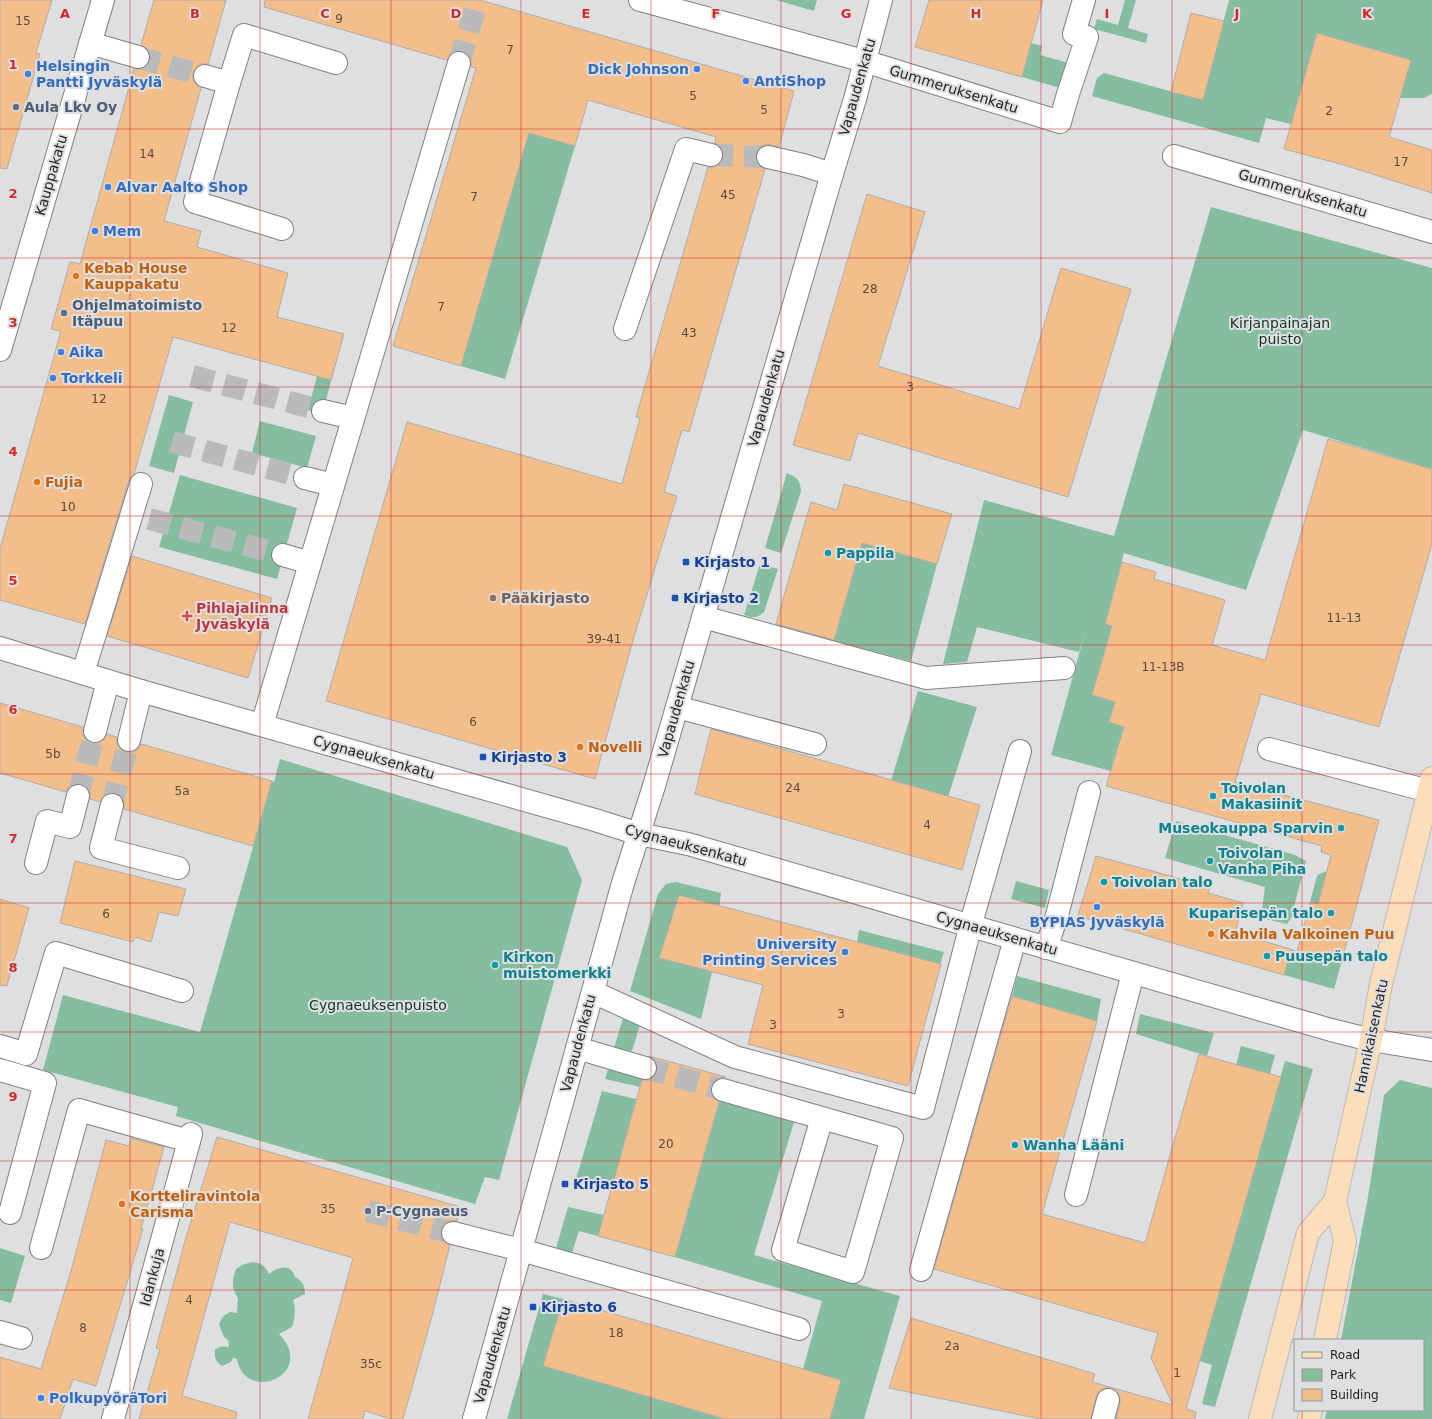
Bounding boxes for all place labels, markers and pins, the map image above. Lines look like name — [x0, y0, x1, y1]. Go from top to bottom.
place label: Helsingin Pantti Jyväskylä — [36, 58, 162, 90]
place label: Dick Johnson — [587, 61, 689, 77]
marker: Dick Johnson — [692, 64, 702, 74]
marker: Helsingin Pantti Jyväskylä — [23, 69, 33, 79]
place label: AntiShop — [754, 73, 826, 89]
marker: AntiShop — [741, 76, 751, 86]
place label: Aula Lkv Oy — [24, 99, 117, 115]
marker: Aula Lkv Oy — [11, 102, 21, 112]
place label: Alvar Aalto Shop — [116, 179, 248, 195]
marker: Alvar Aalto Shop — [103, 182, 113, 192]
place label: Mem — [103, 223, 141, 239]
marker: Mem — [90, 226, 100, 236]
place label: Kebab House Kauppakatu — [84, 260, 188, 292]
marker: Kebab House Kauppakatu — [71, 271, 81, 281]
place label: Ohjelmatoimisto Itäpuu — [72, 297, 203, 329]
marker: Ohjelmatoimisto Itäpuu — [59, 308, 69, 318]
place label: Aika — [69, 344, 103, 360]
marker: Aika — [56, 347, 66, 357]
place label: Torkkeli — [61, 370, 123, 386]
marker: Torkkeli — [48, 373, 58, 383]
place label: Fujia — [45, 474, 83, 490]
marker: Fujia — [32, 477, 42, 487]
place label: Pappila — [836, 545, 894, 561]
marker: Pappila — [823, 548, 833, 558]
place label: Kirjasto 1 — [694, 554, 770, 570]
marker: Kirjasto 1 — [681, 557, 691, 567]
place label: Pääkirjasto — [501, 590, 590, 606]
place label: Kirjasto 2 — [683, 590, 759, 606]
marker: Pääkirjasto — [488, 593, 498, 603]
marker: Kirjasto 2 — [670, 593, 680, 603]
place label: Pihlajalinna Jyväskylä — [195, 600, 289, 632]
marker: Pihlajalinna Jyväskylä — [181, 610, 193, 622]
place label: Novelli — [588, 739, 642, 755]
marker: Novelli — [575, 742, 585, 752]
place label: Kirjasto 3 — [491, 749, 567, 765]
marker: Kirjasto 3 — [478, 752, 488, 762]
place label: Toivolan Makasiinit — [1221, 780, 1303, 812]
marker: Toivolan Makasiinit — [1208, 791, 1218, 801]
place label: Museokauppa Sparvin — [1158, 820, 1333, 836]
marker: Museokauppa Sparvin — [1336, 823, 1346, 833]
place label: Toivolan Vanha Piha — [1218, 845, 1306, 877]
marker: Toivolan Vanha Piha — [1205, 856, 1215, 866]
place label: Toivolan talo — [1112, 874, 1213, 890]
marker: Toivolan talo — [1099, 877, 1109, 887]
marker: BYPIAS Jyväskylä — [1092, 902, 1102, 912]
place label: Kuparisepän talo — [1189, 905, 1323, 921]
marker: Kuparisepän talo — [1326, 908, 1336, 918]
place label: BYPIAS Jyväskylä — [1029, 914, 1165, 930]
place label: Kahvila Valkoinen Puu — [1219, 926, 1394, 942]
marker: Kahvila Valkoinen Puu — [1206, 929, 1216, 939]
place label: University Printing Services — [702, 936, 837, 968]
marker: University Printing Services — [840, 947, 850, 957]
place label: Puusepän talo — [1275, 948, 1388, 964]
place label: Kirkon muistomerkki — [503, 949, 611, 981]
marker: Puusepän talo — [1262, 951, 1272, 961]
marker: Kirkon muistomerkki — [490, 960, 500, 970]
place label: Wanha Lääni — [1023, 1137, 1124, 1153]
marker: Wanha Lääni — [1010, 1140, 1020, 1150]
place label: Kirjasto 5 — [573, 1176, 649, 1192]
marker: Kirjasto 5 — [560, 1179, 570, 1189]
place label: Kortteliravintola Carisma — [130, 1188, 260, 1220]
marker: Kortteliravintola Carisma — [117, 1199, 127, 1209]
place label: P-Cygnaeus — [376, 1203, 468, 1219]
marker: P-Cygnaeus — [363, 1206, 373, 1216]
place label: Kirjasto 6 — [541, 1299, 617, 1315]
marker: Kirjasto 6 — [528, 1302, 538, 1312]
place label: PolkupyöräTori — [49, 1390, 167, 1406]
marker: PolkupyöräTori — [36, 1393, 46, 1403]

